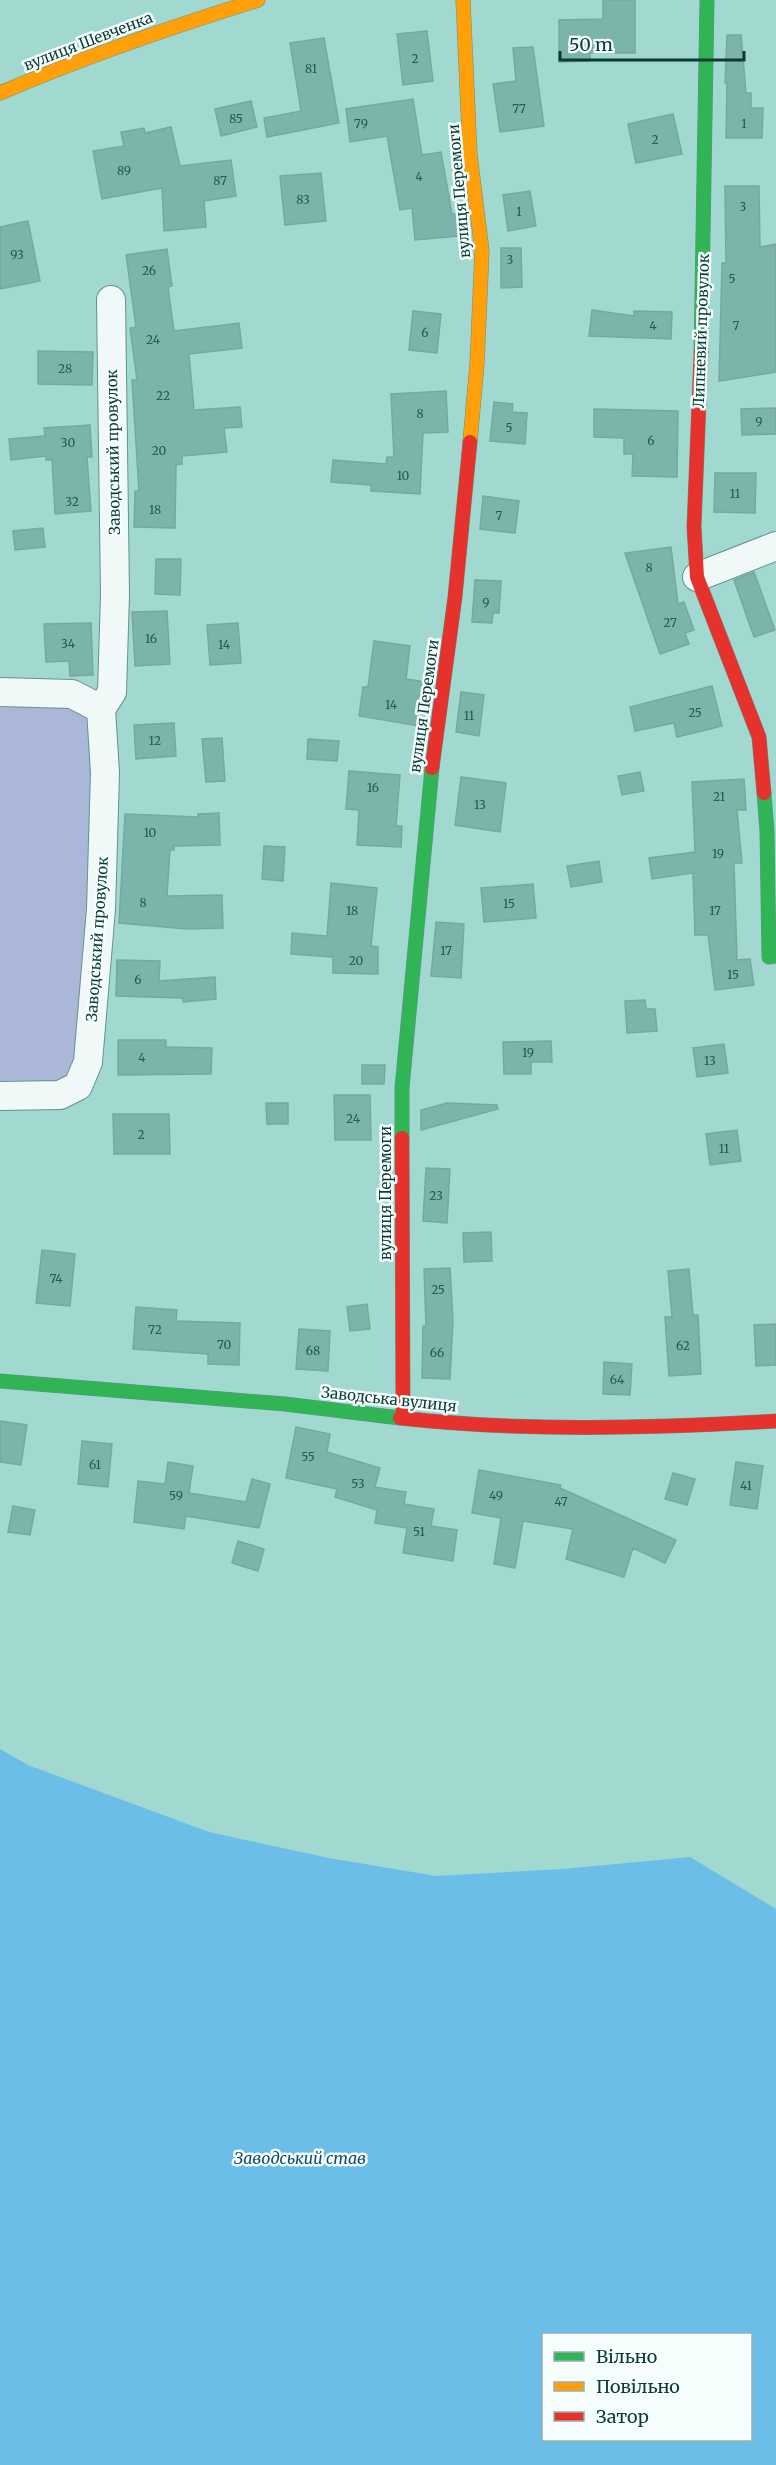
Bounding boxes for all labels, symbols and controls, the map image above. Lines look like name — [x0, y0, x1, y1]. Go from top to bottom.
street label: вулиця Шевченка — [21, 8, 155, 74]
scale bar — [560, 24, 744, 62]
text: 50 m — [569, 33, 613, 56]
house number: 2 — [411, 51, 419, 66]
house number: 81 — [305, 61, 318, 76]
house number: 77 — [512, 101, 526, 116]
house number: 85 — [229, 111, 243, 126]
house number: 79 — [354, 116, 368, 131]
house number: 1 — [741, 116, 747, 131]
street label: вулиця Перемоги — [444, 123, 474, 259]
house number: 2 — [651, 132, 659, 147]
house number: 89 — [117, 163, 131, 178]
house number: 4 — [415, 169, 423, 184]
house number: 87 — [213, 173, 227, 188]
house number: 83 — [296, 192, 310, 207]
house number: 3 — [740, 199, 747, 214]
house number: 1 — [516, 204, 522, 219]
house number: 93 — [10, 247, 24, 262]
house number: 3 — [507, 252, 514, 267]
street label: Липневий провулок — [689, 253, 713, 408]
house number: 26 — [142, 263, 156, 278]
house number: 5 — [728, 271, 736, 286]
house number: 4 — [649, 318, 657, 333]
house number: 7 — [733, 318, 740, 333]
house number: 6 — [421, 325, 429, 340]
house number: 24 — [146, 332, 161, 347]
house number: 28 — [58, 361, 72, 376]
street label: Заводський провулок — [102, 369, 124, 535]
house number: 22 — [156, 388, 170, 403]
house number: 8 — [416, 406, 424, 421]
house number: 9 — [755, 414, 763, 429]
house number: 5 — [505, 420, 513, 435]
house number: 6 — [647, 433, 655, 448]
house number: 30 — [61, 435, 75, 450]
house number: 20 — [152, 443, 167, 458]
house number: 10 — [397, 468, 410, 483]
house number: 11 — [730, 486, 741, 501]
house number: 32 — [65, 494, 79, 509]
house number: 18 — [149, 502, 161, 517]
house number: 7 — [496, 508, 503, 523]
house number: 8 — [645, 560, 653, 575]
house number: 9 — [482, 595, 490, 610]
house number: 27 — [663, 615, 677, 630]
house number: 16 — [145, 631, 157, 646]
house number: 34 — [61, 636, 76, 651]
house number: 14 — [218, 637, 231, 652]
street label: вулиця Перемоги — [405, 638, 443, 774]
house number: 14 — [385, 697, 398, 712]
house number: 25 — [688, 705, 702, 720]
house number: 11 — [464, 708, 475, 723]
house number: 12 — [149, 733, 161, 748]
house number: 16 — [367, 780, 379, 795]
house number: 21 — [713, 789, 726, 804]
house number: 13 — [474, 797, 486, 812]
house number: 10 — [144, 825, 157, 840]
house number: 19 — [712, 846, 724, 861]
street label: Заводський провулок — [82, 855, 112, 1022]
house number: 8 — [139, 895, 147, 910]
house number: 15 — [503, 896, 515, 911]
house number: 18 — [346, 903, 358, 918]
house number: 17 — [709, 903, 721, 918]
house number: 17 — [440, 943, 452, 958]
house number: 20 — [349, 953, 364, 968]
house number: 15 — [727, 967, 739, 982]
house number: 6 — [134, 972, 142, 987]
house number: 19 — [522, 1045, 534, 1060]
house number: 4 — [138, 1050, 146, 1065]
house number: 13 — [704, 1053, 716, 1068]
house number: 24 — [346, 1111, 361, 1126]
street label: вулиця Перемоги — [376, 1126, 395, 1260]
house number: 2 — [137, 1127, 145, 1142]
house number: 11 — [719, 1141, 730, 1156]
house number: 23 — [429, 1188, 443, 1203]
house number: 74 — [49, 1271, 63, 1286]
house number: 25 — [431, 1282, 445, 1297]
house number: 72 — [148, 1322, 162, 1337]
house number: 70 — [217, 1337, 231, 1352]
house number: 62 — [676, 1338, 690, 1353]
house number: 68 — [306, 1343, 320, 1358]
house number: 66 — [430, 1345, 444, 1360]
house number: 64 — [610, 1372, 625, 1387]
street label: Заводська вулиця — [320, 1382, 458, 1416]
house number: 55 — [301, 1449, 315, 1464]
house number: 61 — [89, 1457, 101, 1472]
house number: 53 — [351, 1476, 365, 1491]
house number: 41 — [740, 1478, 753, 1493]
house number: 59 — [169, 1488, 183, 1503]
house number: 49 — [489, 1488, 503, 1503]
house number: 47 — [554, 1494, 568, 1509]
house number: 51 — [413, 1524, 425, 1539]
water label: Заводський став — [234, 2148, 366, 2168]
legend — [542, 2333, 752, 2441]
text: Вільно — [596, 2345, 657, 2368]
text: Повільно — [596, 2375, 680, 2398]
text: Затор — [596, 2405, 649, 2428]

